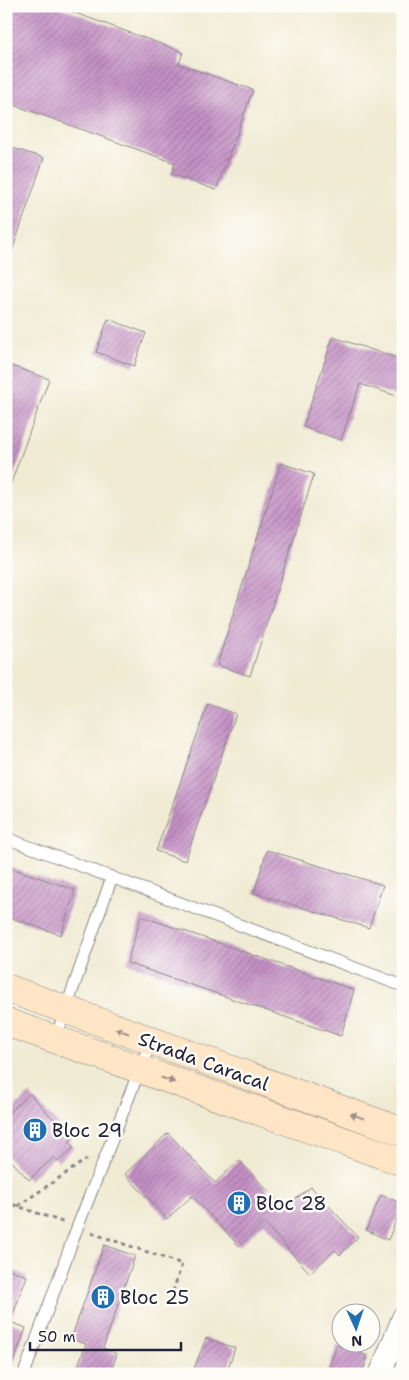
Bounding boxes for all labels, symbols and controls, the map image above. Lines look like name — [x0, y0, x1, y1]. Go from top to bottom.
street label: Strada Caracal — [135, 1026, 273, 1097]
one-way arrow — [114, 1027, 129, 1034]
one-way arrow — [160, 1077, 175, 1084]
one-way arrow — [349, 1112, 364, 1120]
building icon: Bloc 29 — [22, 1117, 48, 1143]
place label: Bloc 29 — [52, 1118, 122, 1143]
building icon: Bloc 28 — [226, 1190, 252, 1216]
place label: Bloc 28 — [256, 1191, 327, 1216]
building icon: Bloc 25 — [90, 1284, 116, 1310]
place label: Bloc 25 — [120, 1285, 189, 1310]
north arrow — [332, 1302, 382, 1352]
scale bar — [30, 1320, 181, 1352]
text: 50 m — [38, 1327, 76, 1347]
text: N — [351, 1332, 363, 1350]

